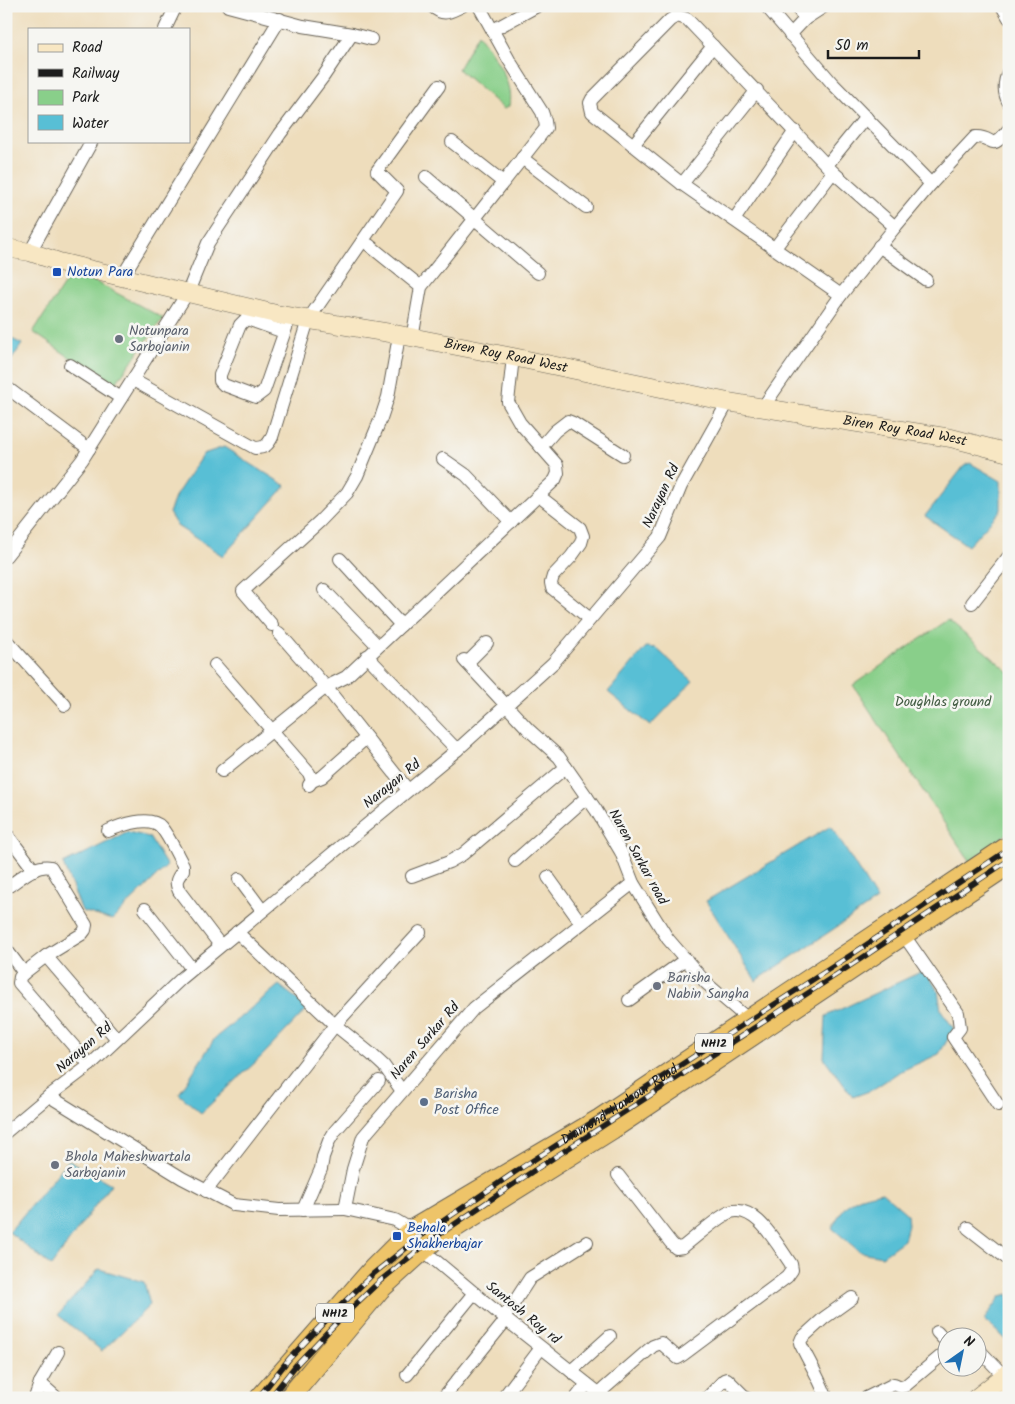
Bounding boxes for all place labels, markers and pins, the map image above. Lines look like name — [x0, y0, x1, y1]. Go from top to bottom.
place label: Notun Para — [67, 261, 133, 283]
marker: Notun Para — [51, 266, 63, 278]
place label: Notunpara Sarbojanin — [129, 320, 190, 358]
marker: Notunpara Sarbojanin — [113, 333, 125, 345]
place label: Barisha Nabin Sangha — [667, 967, 749, 1005]
marker: Barisha Nabin Sangha — [651, 980, 663, 992]
place label: Barisha Post Office — [434, 1083, 499, 1121]
marker: Barisha Post Office — [418, 1096, 430, 1108]
place label: Bhola Maheshwartala Sarbojanin — [65, 1146, 191, 1184]
marker: Bhola Maheshwartala Sarbojanin — [49, 1159, 61, 1171]
place label: Behala Shakherbajar — [407, 1217, 484, 1255]
marker: Behala Shakherbajar — [391, 1230, 403, 1242]

